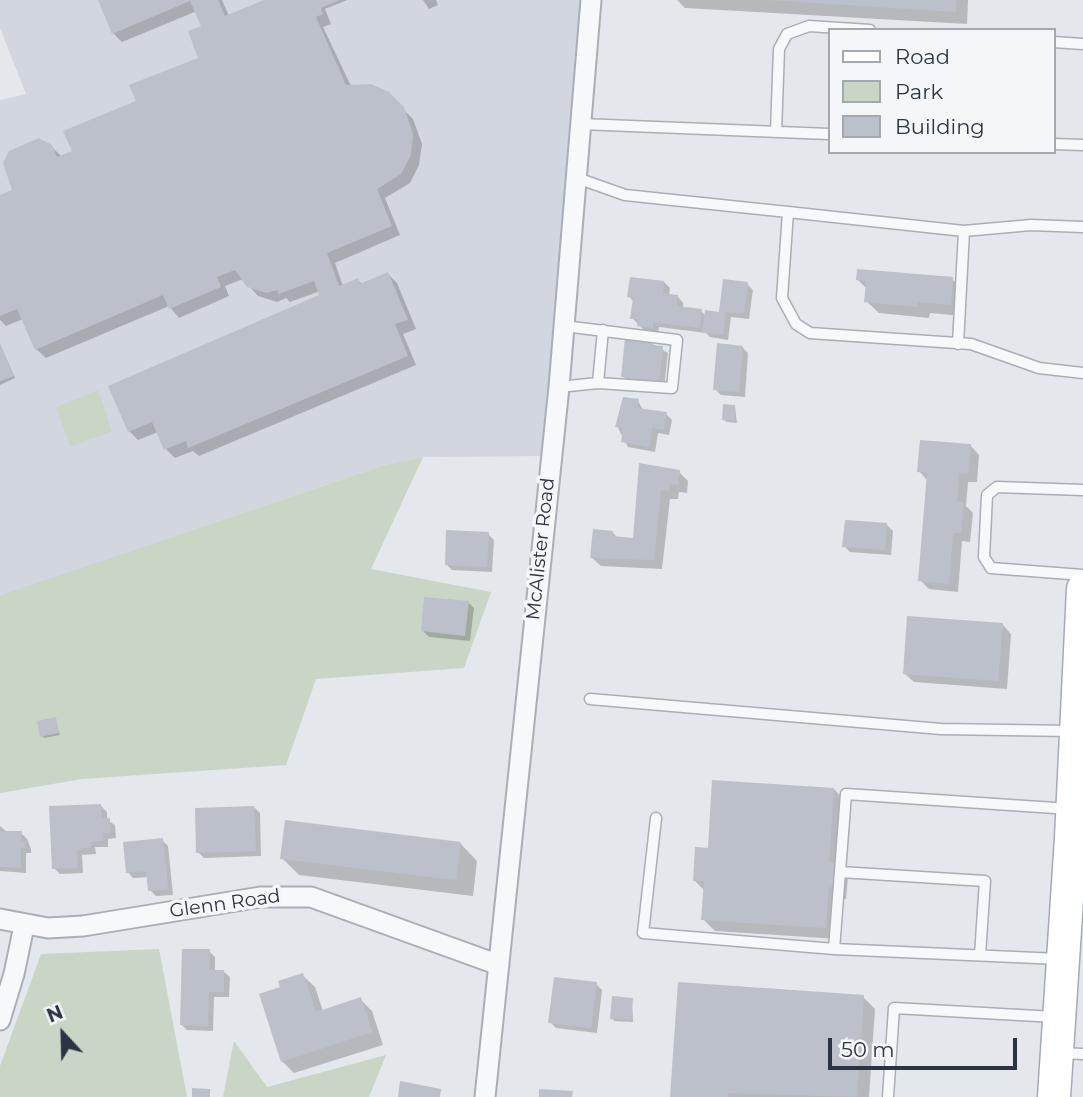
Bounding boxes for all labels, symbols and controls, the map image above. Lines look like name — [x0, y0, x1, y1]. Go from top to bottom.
legend — [828, 28, 1055, 154]
text: Road — [895, 44, 950, 69]
text: Park — [895, 79, 943, 104]
text: Building — [895, 114, 985, 139]
street label: McAlister Road — [522, 477, 560, 621]
street label: Glenn Road — [168, 885, 282, 923]
north arrow — [28, 999, 98, 1069]
text: N — [44, 1001, 66, 1028]
scale bar — [831, 1024, 1020, 1068]
text: 50 m — [841, 1037, 895, 1062]

